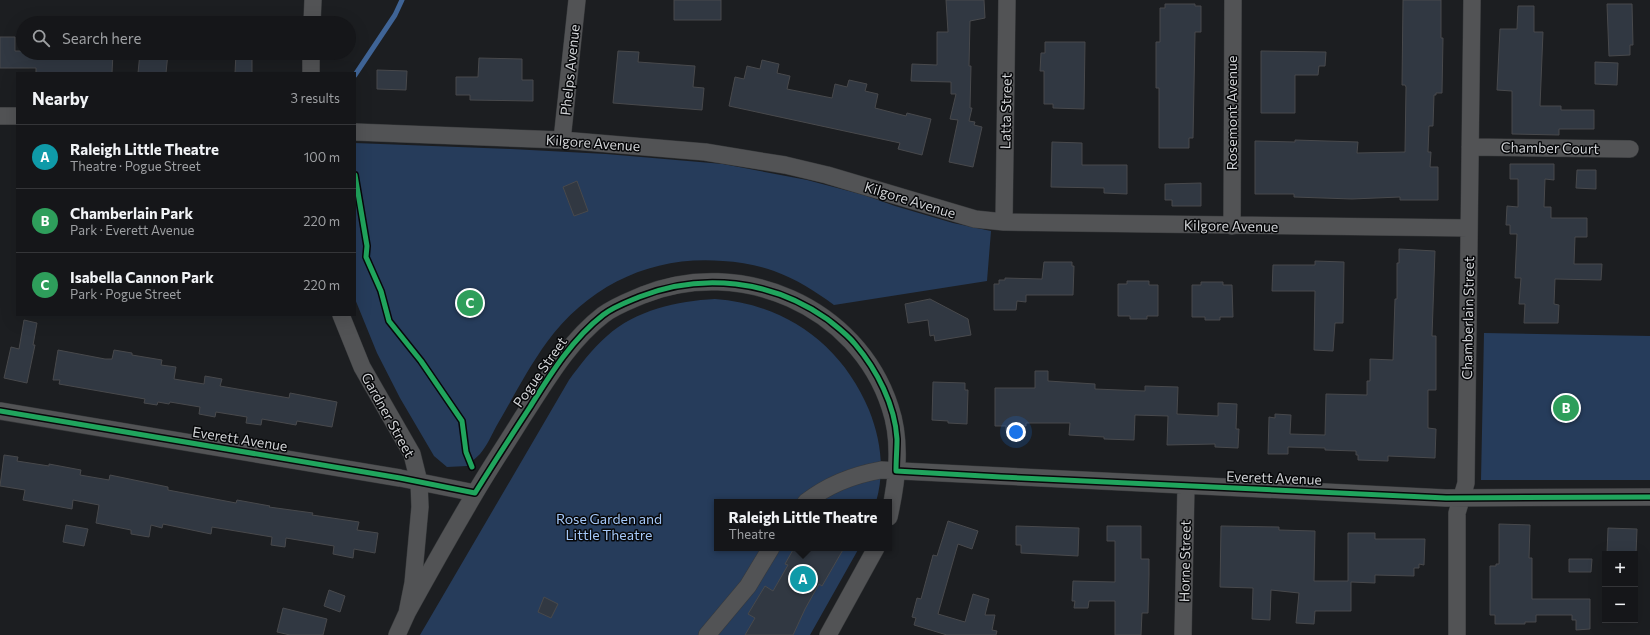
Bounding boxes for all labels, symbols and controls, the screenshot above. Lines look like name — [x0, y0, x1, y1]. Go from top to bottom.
search box — [16, 16, 356, 60]
street label: Phelps Avenue — [556, 24, 583, 116]
icon: search — [30, 27, 52, 49]
text: Search here — [62, 29, 141, 47]
street label: Rosemont Avenue — [1223, 56, 1240, 170]
street label: Latta Street — [996, 72, 1015, 149]
text: Nearby — [32, 88, 89, 109]
text: 3 results — [291, 90, 340, 106]
street label: Kilgore Avenue — [545, 131, 641, 154]
street label: Chamber Court — [1501, 138, 1600, 157]
text: Raleigh Little Theatre — [70, 140, 219, 158]
text: A — [40, 149, 50, 165]
text: 100 m — [304, 149, 340, 165]
text: Theatre · Pogue Street — [70, 158, 201, 174]
street label: Kilgore Avenue — [862, 178, 958, 221]
text: Chamberlain Park — [70, 204, 193, 222]
text: B — [41, 213, 49, 229]
text: 220 m — [303, 213, 340, 229]
street label: Kilgore Avenue — [1184, 216, 1278, 235]
text: Park · Everett Avenue — [70, 222, 194, 238]
street label: Chamberlain Street — [1458, 256, 1477, 380]
text: Isabella Cannon Park — [70, 268, 214, 286]
text: C — [41, 277, 49, 293]
text: 220 m — [303, 277, 340, 293]
text: Park · Pogue Street — [70, 286, 181, 302]
pin: C — [457, 288, 483, 318]
street label: Pogue Street — [509, 333, 570, 410]
street label: Gardner Street — [358, 369, 419, 460]
pin: B — [1553, 393, 1579, 423]
your location — [1006, 422, 1026, 442]
street label: Everett Avenue — [191, 423, 289, 454]
street label: Everett Avenue — [1226, 467, 1322, 488]
popup — [714, 499, 892, 551]
text: Raleigh Little Theatre — [729, 508, 877, 526]
park label: Rose Garden and Little Theatre — [556, 510, 662, 543]
street label: Horne Street — [1175, 520, 1194, 602]
text: Theatre — [729, 526, 775, 542]
map controls — [1602, 551, 1638, 623]
button: + — [1602, 551, 1638, 587]
pin: A — [790, 564, 816, 594]
button: − — [1602, 587, 1638, 623]

